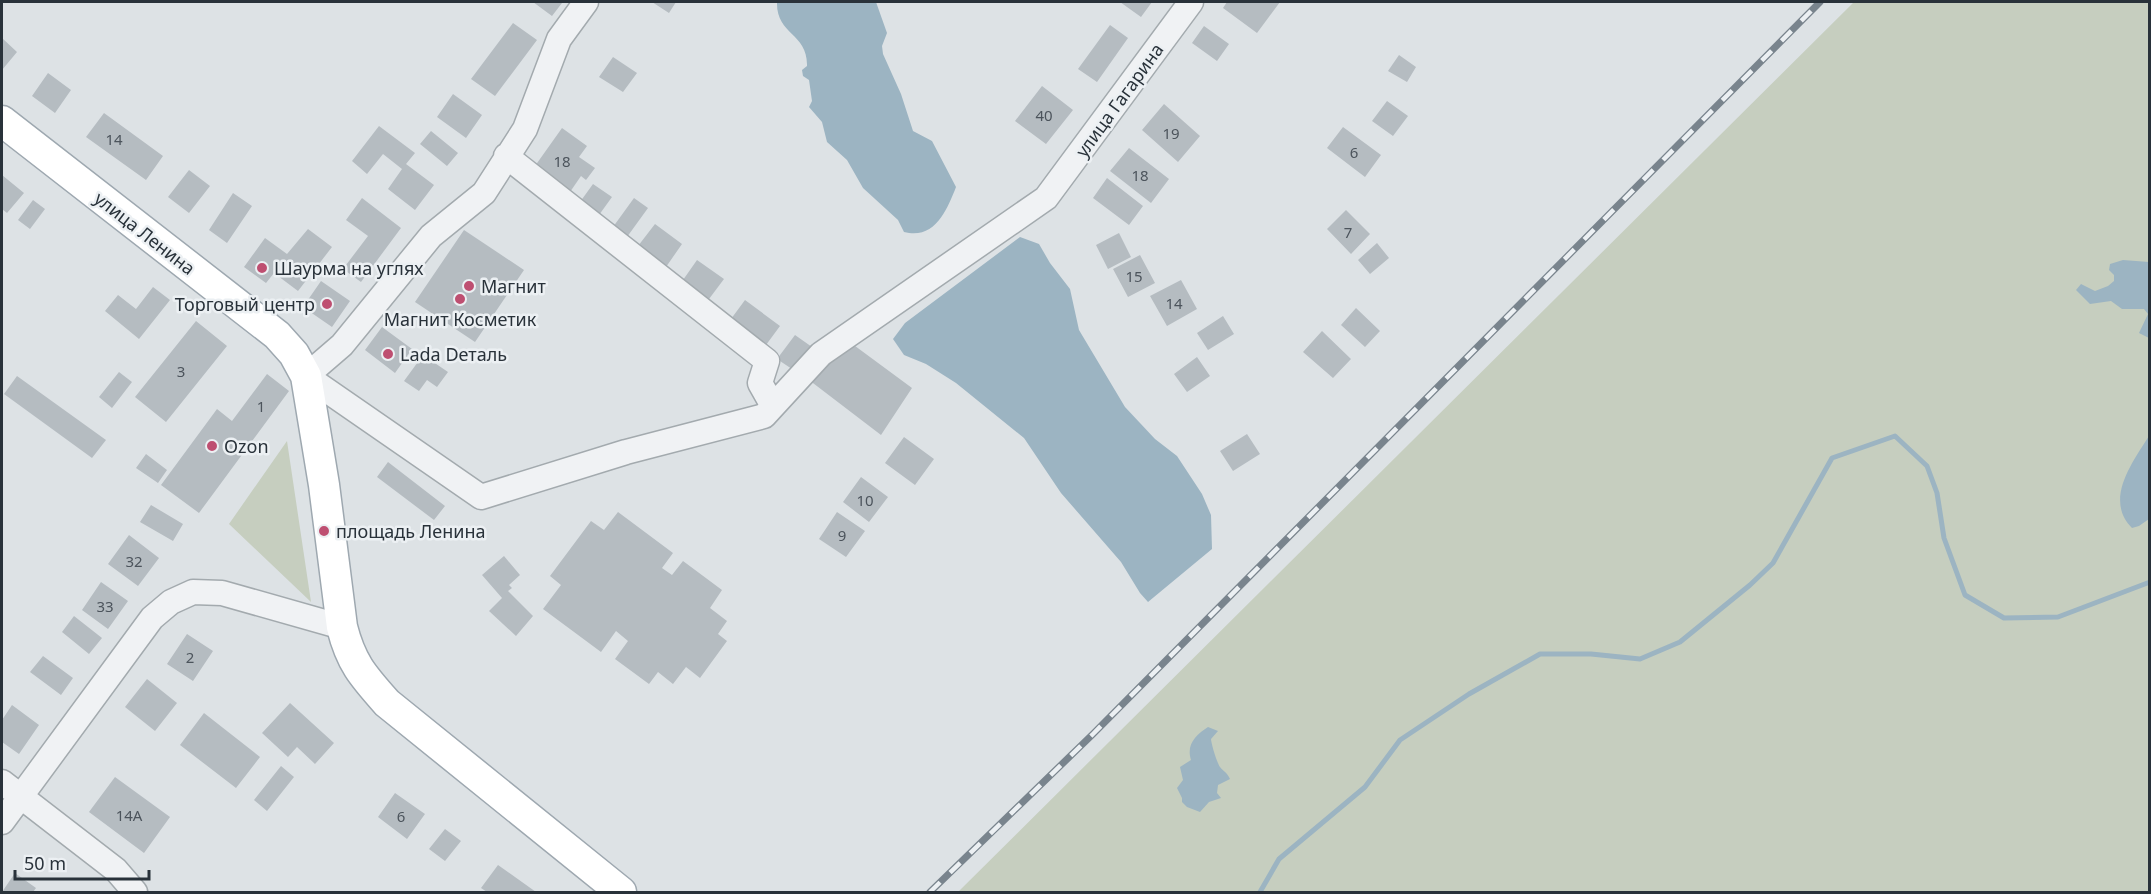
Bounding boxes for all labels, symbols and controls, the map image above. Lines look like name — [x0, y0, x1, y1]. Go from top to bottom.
street label: улица Гагарина — [1070, 38, 1168, 162]
house number: 40 — [1035, 105, 1053, 125]
house number: 19 — [1162, 123, 1180, 143]
house number: 14 — [105, 129, 123, 149]
house number: 6 — [1350, 142, 1358, 162]
house number: 18 — [553, 151, 571, 171]
house number: 18 — [1131, 165, 1149, 185]
street label: улица Ленина — [90, 186, 200, 280]
house number: 7 — [1344, 222, 1352, 242]
place label: Шаурма на углях — [274, 256, 424, 280]
marker: Шаурма на углях — [255, 261, 269, 275]
house number: 15 — [1125, 266, 1143, 286]
place label: Магнит — [481, 274, 546, 298]
marker: Магнит — [462, 279, 476, 293]
place label: Торговый центр — [175, 292, 315, 316]
marker: Магнит Косметик — [453, 292, 467, 306]
house number: 14 — [1165, 293, 1183, 313]
marker: Торговый центр — [320, 297, 334, 311]
place label: Магнит Косметик — [384, 307, 537, 331]
place label: Lada Dеталь — [400, 342, 507, 366]
marker: Lada Dеталь — [381, 347, 395, 361]
house number: 3 — [177, 361, 185, 381]
house number: 1 — [257, 396, 265, 416]
place label: Ozon — [224, 434, 269, 458]
marker: Ozon — [205, 439, 219, 453]
house number: 10 — [856, 490, 874, 510]
place label: площадь Ленина — [336, 519, 486, 543]
marker: площадь Ленина — [317, 524, 331, 538]
house number: 9 — [838, 525, 846, 545]
house number: 32 — [125, 551, 143, 571]
house number: 33 — [96, 596, 114, 616]
house number: 2 — [186, 647, 194, 667]
house number: 14А — [116, 805, 143, 825]
house number: 6 — [397, 806, 405, 826]
scale bar — [15, 843, 148, 881]
text: 50 m — [24, 851, 66, 875]

